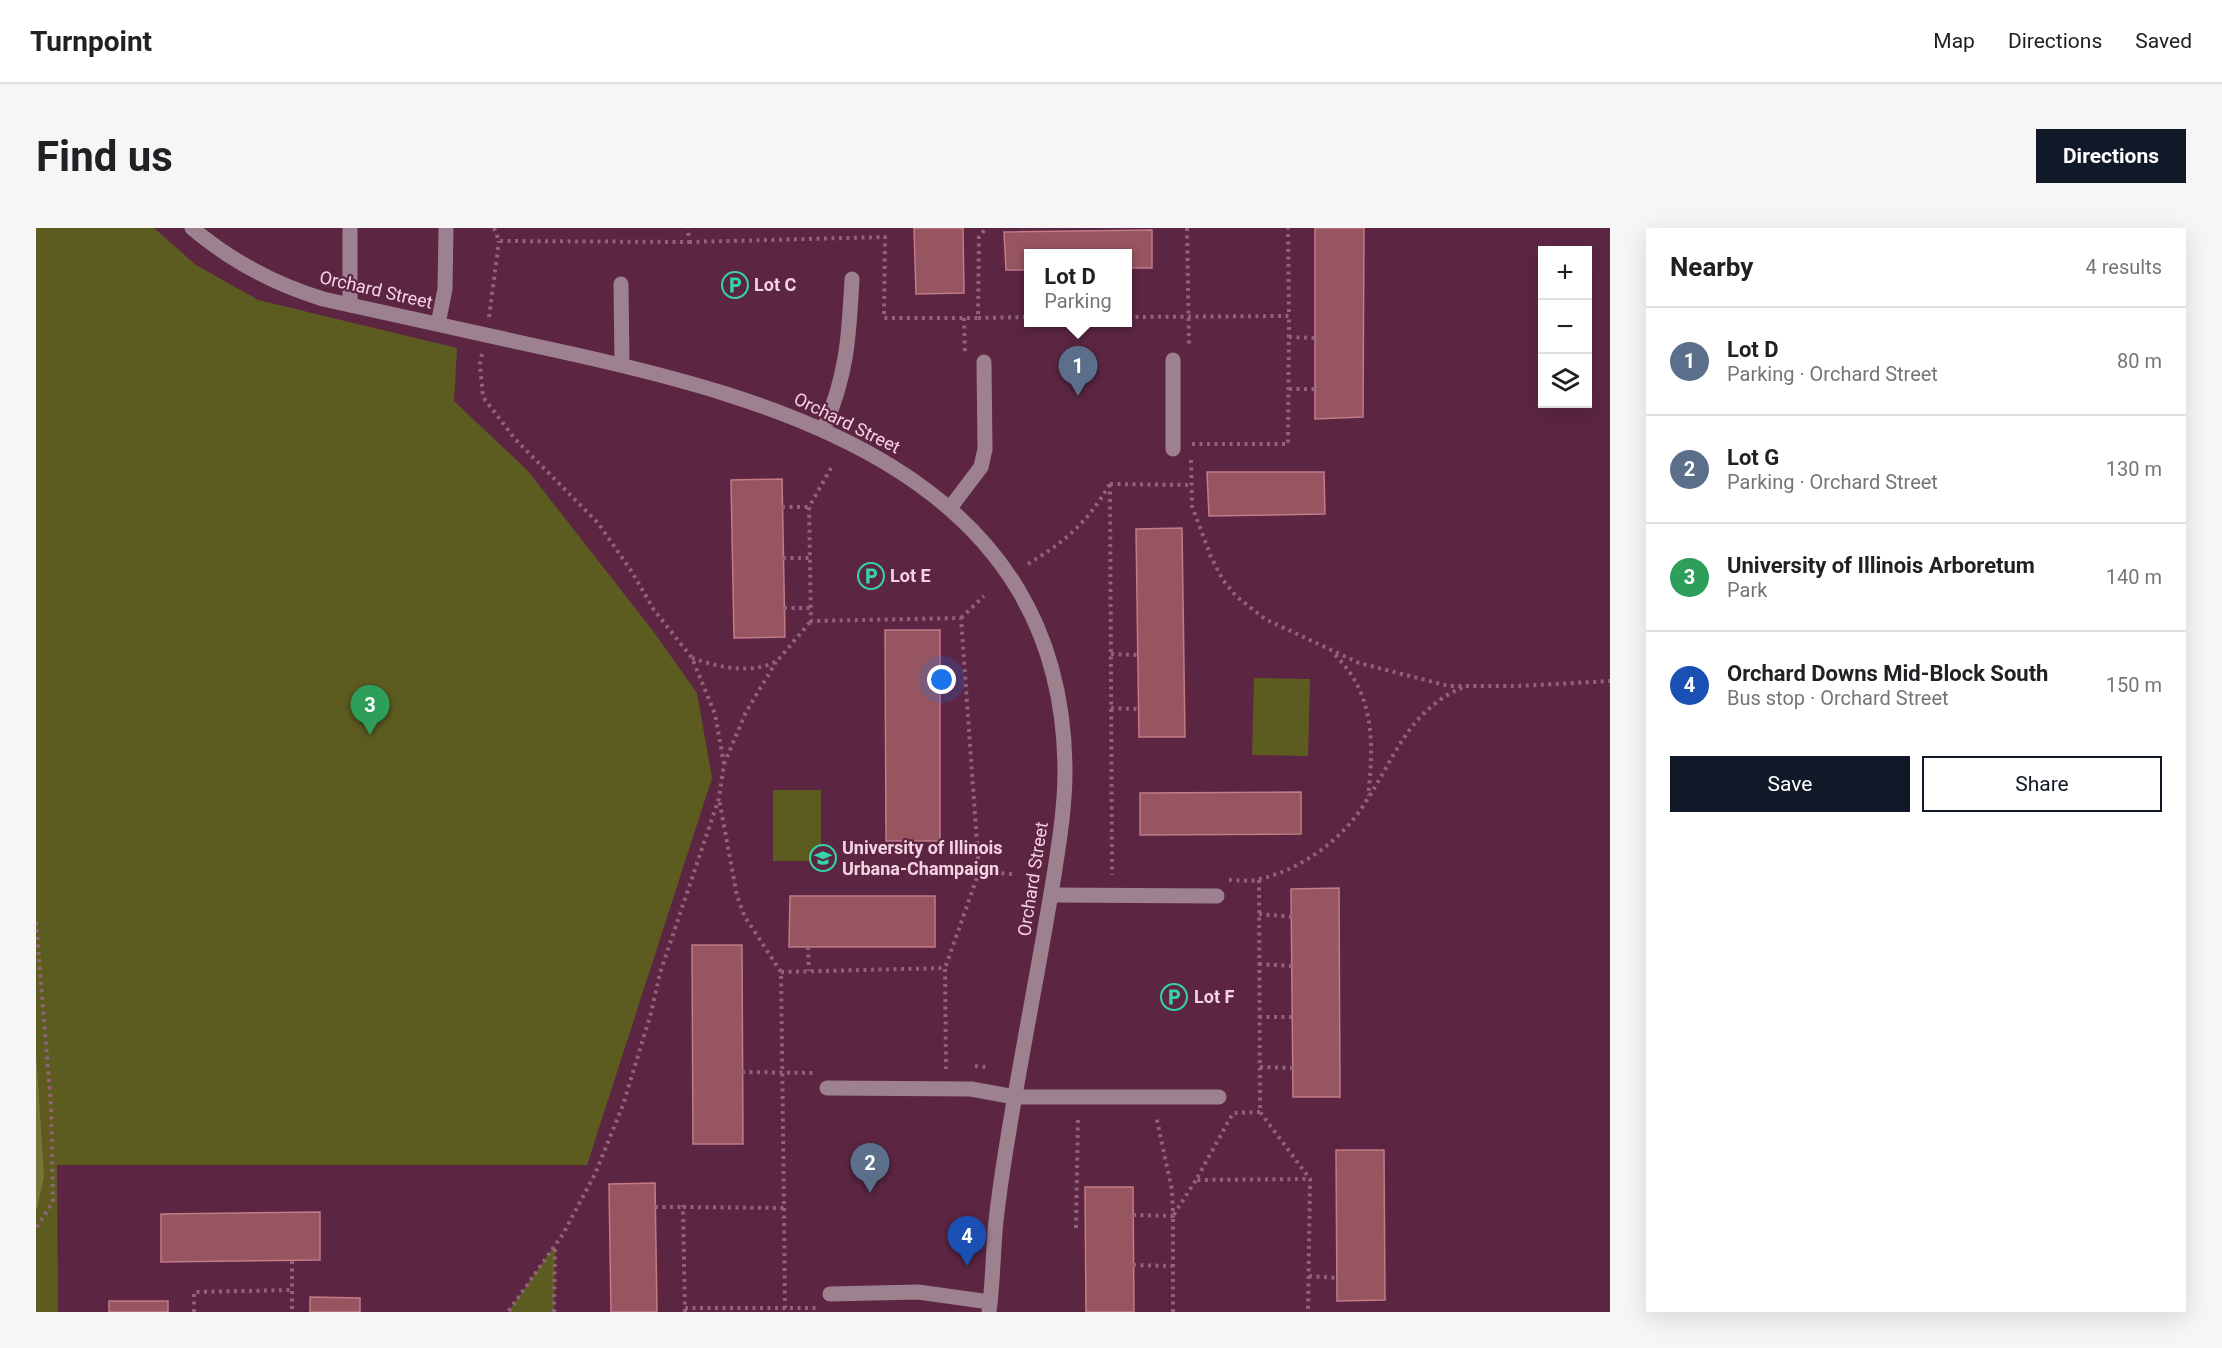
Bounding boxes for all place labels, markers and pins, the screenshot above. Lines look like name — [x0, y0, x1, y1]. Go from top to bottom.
parking icon: Lot C — [720, 270, 750, 300]
place label: Lot C — [754, 274, 796, 295]
pin: 1 — [1058, 346, 1098, 396]
parking icon: Lot E — [856, 561, 886, 591]
place label: Lot E — [890, 565, 931, 586]
pin: 3 — [350, 686, 390, 735]
place label: University of Illinois Urbana-Champaign — [842, 837, 1003, 879]
school or university icon: University of Illinois Urbana-Champaign — [808, 843, 838, 873]
parking icon: Lot F — [1159, 982, 1189, 1012]
place label: Lot F — [1194, 986, 1234, 1007]
pin: 2 — [850, 1144, 890, 1193]
pin: 4 — [948, 1216, 986, 1266]

